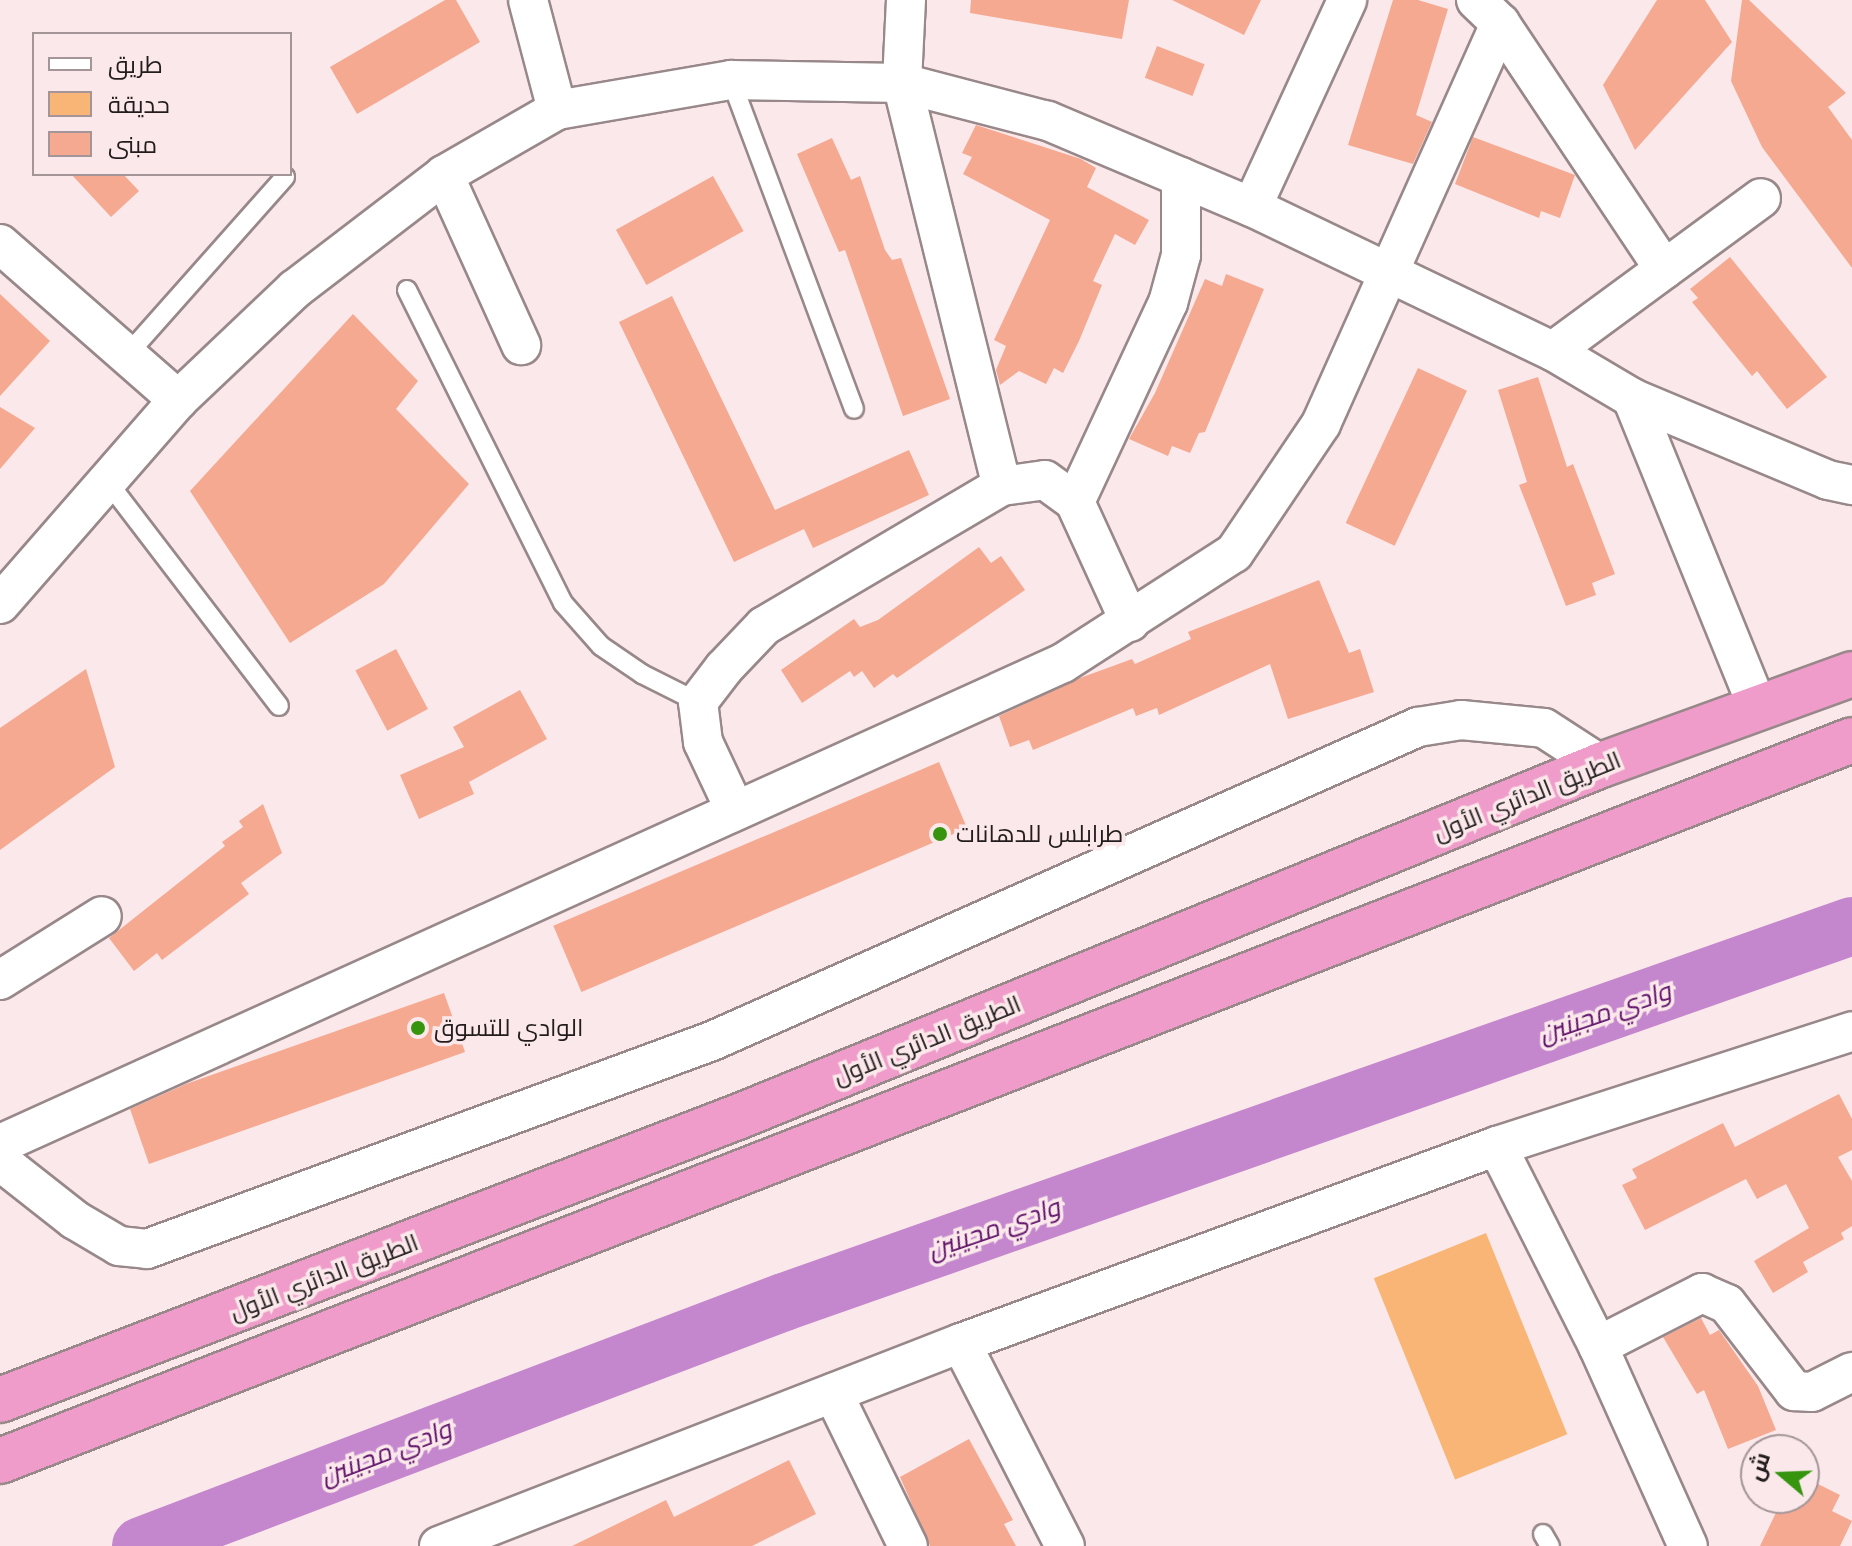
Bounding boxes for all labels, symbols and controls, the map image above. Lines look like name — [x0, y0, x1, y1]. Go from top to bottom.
legend — [32, 32, 292, 176]
text: طريق — [108, 51, 163, 78]
text: حديقة — [108, 91, 170, 118]
text: مبنى — [108, 131, 157, 158]
street label: الطريق الدائري الأول — [1429, 745, 1625, 847]
place label: طرابلس للدهانات — [956, 820, 1123, 848]
marker: طرابلس للدهانات — [931, 825, 949, 843]
water label: وادي مجينين — [1535, 976, 1675, 1050]
street label: الطريق الدائري الأول — [829, 989, 1025, 1091]
place label: الوادي للتسوق — [434, 1014, 583, 1042]
marker: الوادي للتسوق — [409, 1019, 427, 1037]
water label: وادي مجينين — [924, 1192, 1064, 1266]
street label: الطريق الدائري الأول — [226, 1228, 422, 1326]
water label: وادي مجينين — [316, 1414, 456, 1492]
north arrow — [1740, 1434, 1820, 1514]
text: ش — [1742, 1449, 1775, 1484]

